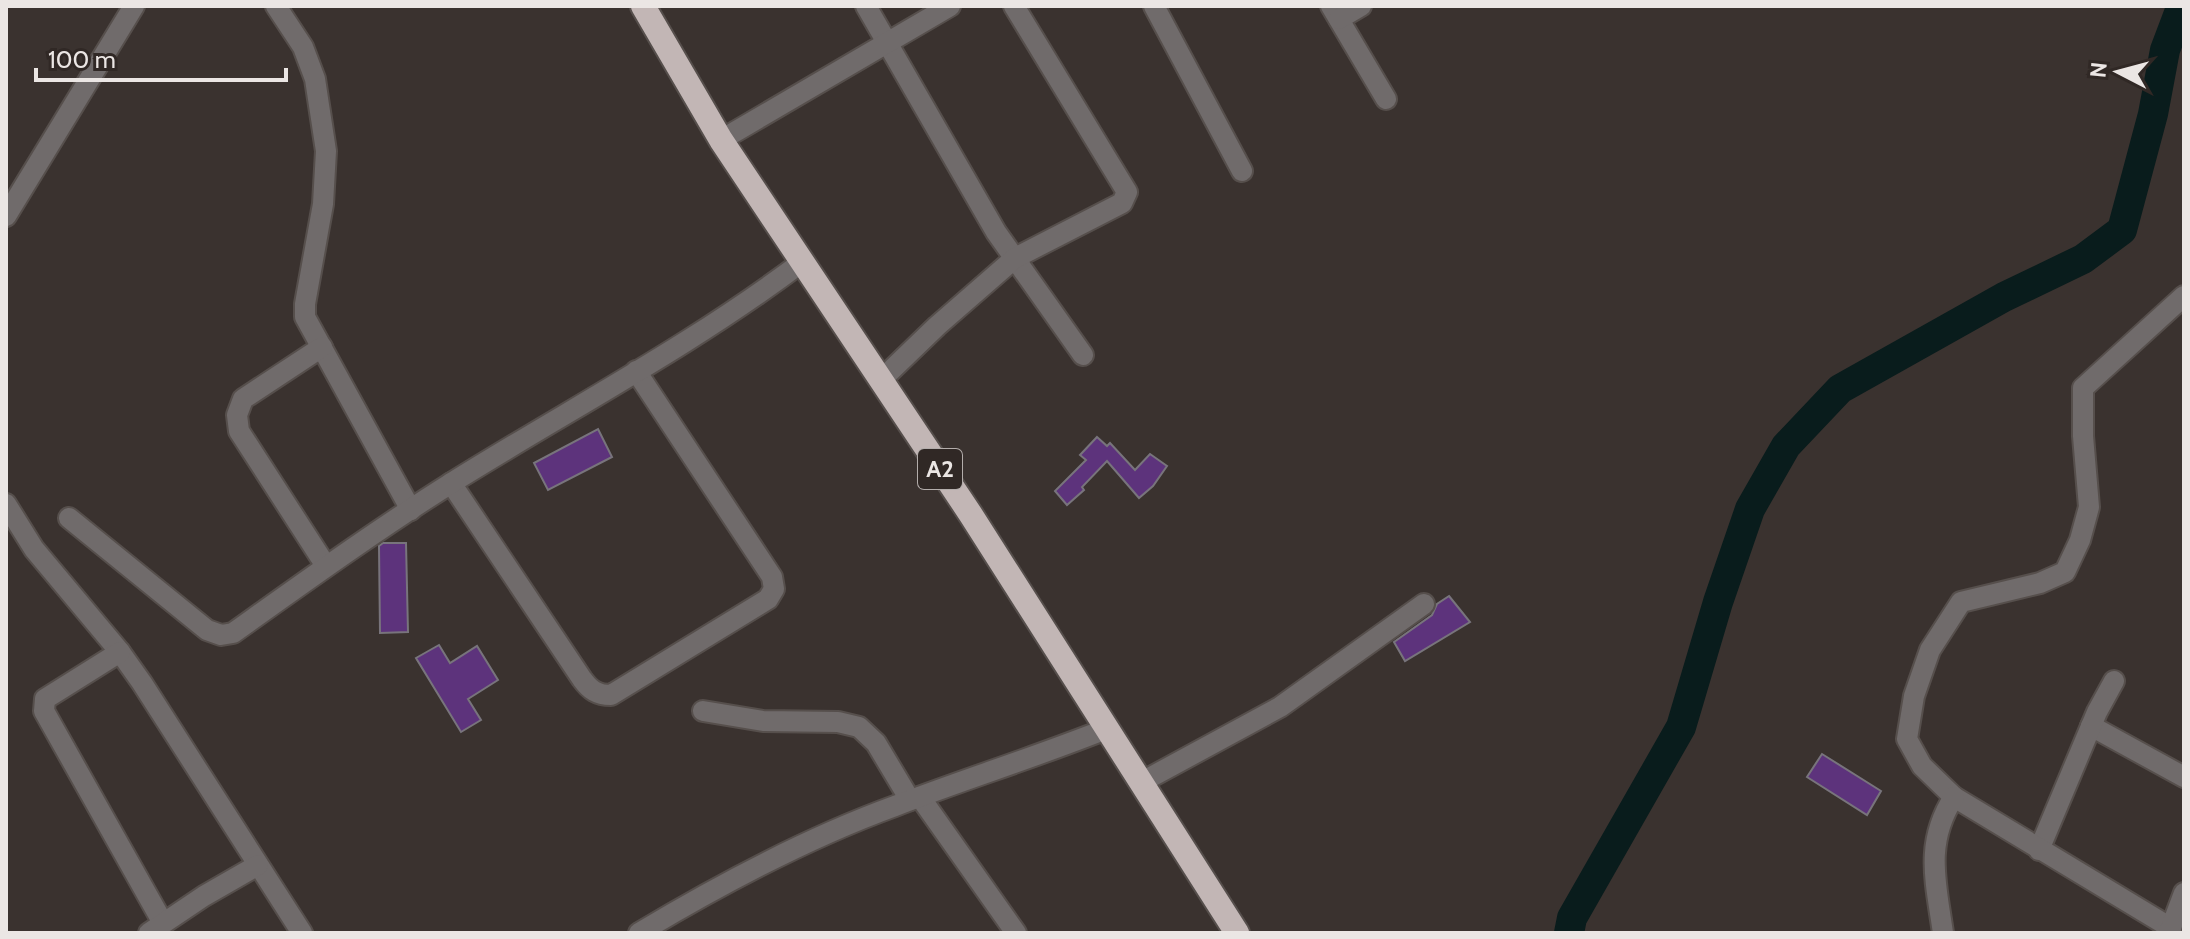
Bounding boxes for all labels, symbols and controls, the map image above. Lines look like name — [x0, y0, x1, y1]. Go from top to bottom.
scale bar — [36, 32, 286, 82]
north arrow — [2078, 32, 2158, 112]
text: 100 m — [48, 45, 116, 74]
text: N — [2084, 61, 2113, 79]
road number: A2 — [918, 449, 962, 489]

